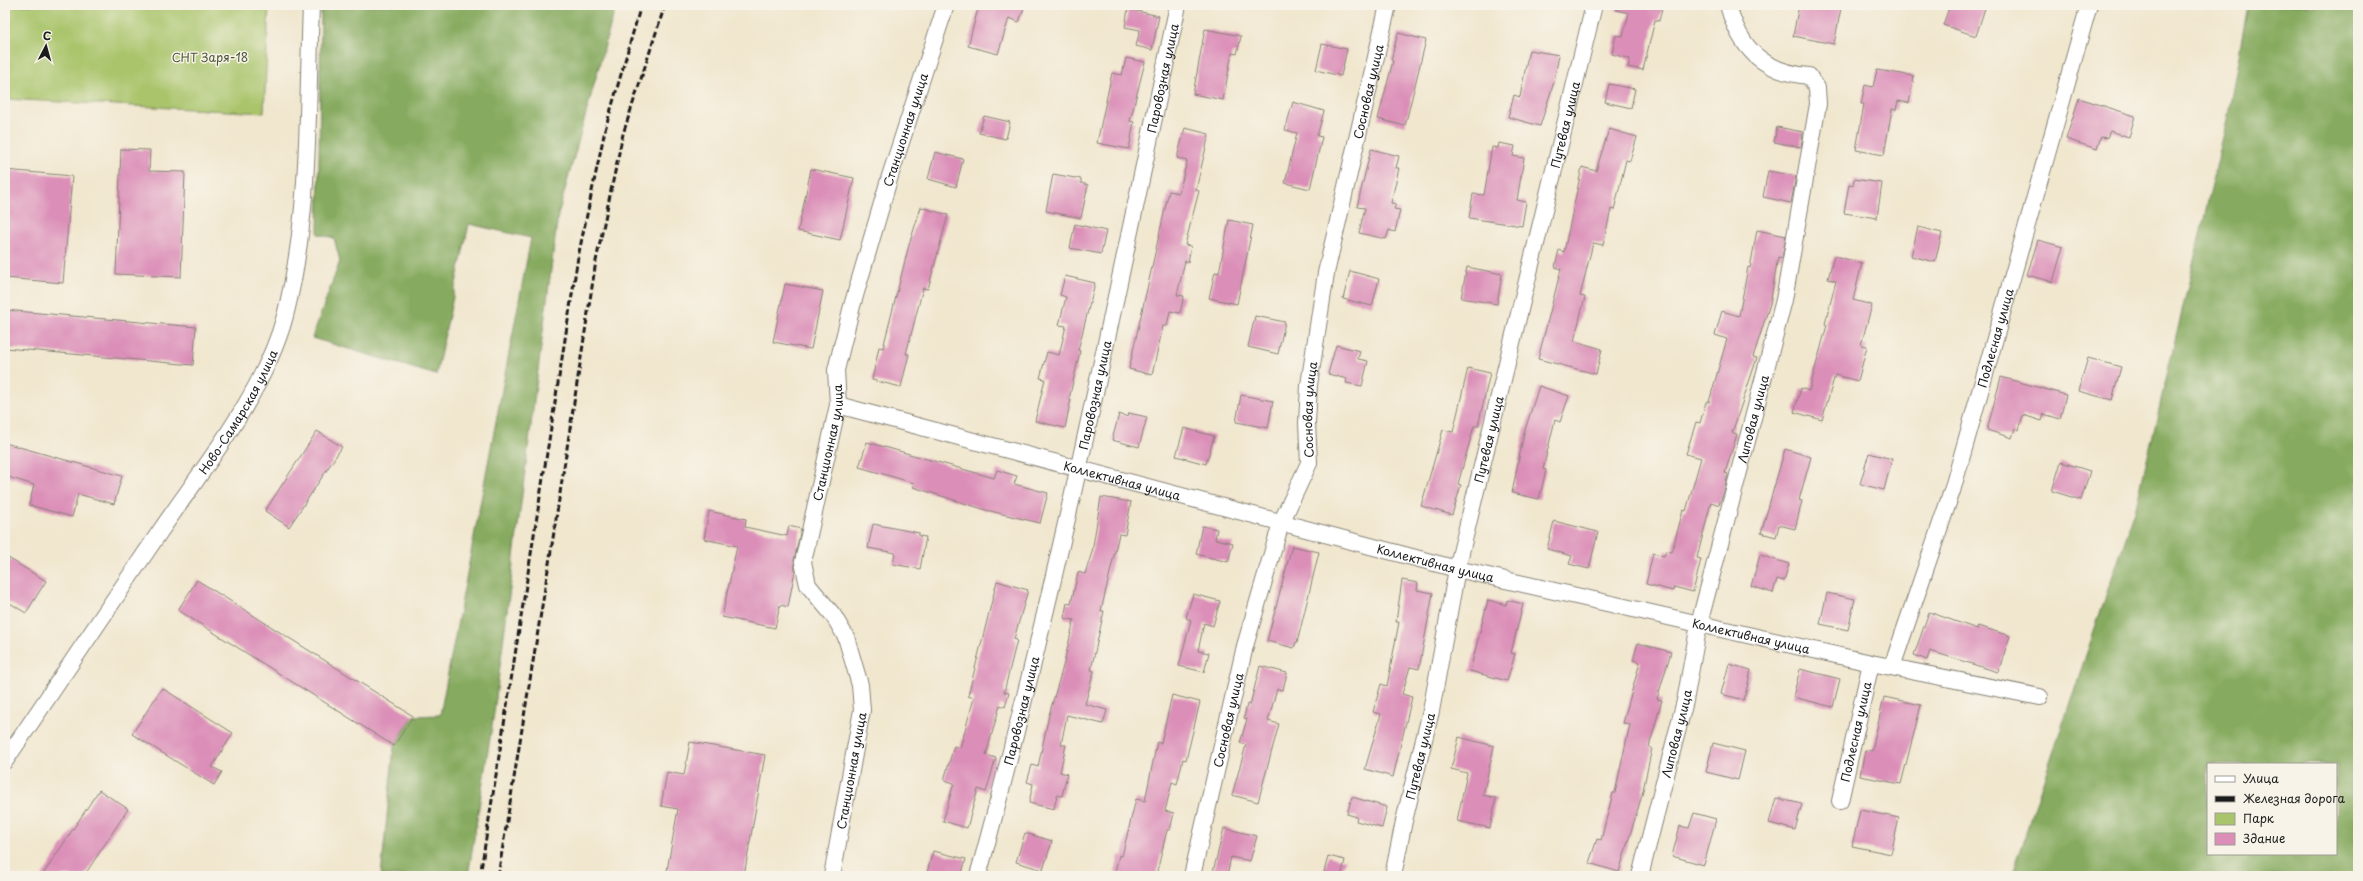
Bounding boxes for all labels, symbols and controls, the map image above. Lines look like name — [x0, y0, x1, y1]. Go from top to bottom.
street label: Паровозная улица — [1142, 21, 1183, 135]
north arrow — [26, 26, 66, 66]
text: С — [42, 27, 52, 44]
street label: Сосновая улица — [1348, 42, 1388, 141]
park label: СНТ Заря-18 — [172, 48, 248, 66]
street label: Станционная улица — [878, 70, 932, 189]
street label: Путевая улица — [1546, 79, 1584, 170]
street label: Подлесная улица — [1973, 286, 2018, 390]
street label: Паровозная улица — [1074, 338, 1116, 451]
street label: Ново-Самарская улица — [194, 346, 282, 478]
street label: Сосновая улица — [1298, 360, 1322, 458]
street label: Липовая улица — [1733, 373, 1773, 465]
street label: Станционная улица — [808, 384, 847, 503]
street label: Путевая улица — [1469, 394, 1508, 485]
street label: Коллективная улица — [1062, 456, 1183, 504]
street label: Коллективная улица — [1375, 539, 1496, 586]
street label: Коллективная улица — [1691, 614, 1812, 658]
street label: Паровозная улица — [999, 654, 1044, 767]
street label: Сосновая улица — [1208, 671, 1248, 769]
street label: Подлесная улица — [1836, 679, 1876, 784]
street label: Липовая улица — [1657, 688, 1696, 780]
street label: Станционная улица — [832, 710, 871, 831]
street label: Путевая улица — [1401, 710, 1439, 801]
legend — [2207, 763, 2337, 855]
text: Улица — [2243, 769, 2279, 787]
text: Железная дорога — [2243, 789, 2346, 807]
text: Парк — [2243, 809, 2275, 827]
text: Здание — [2243, 829, 2285, 847]

